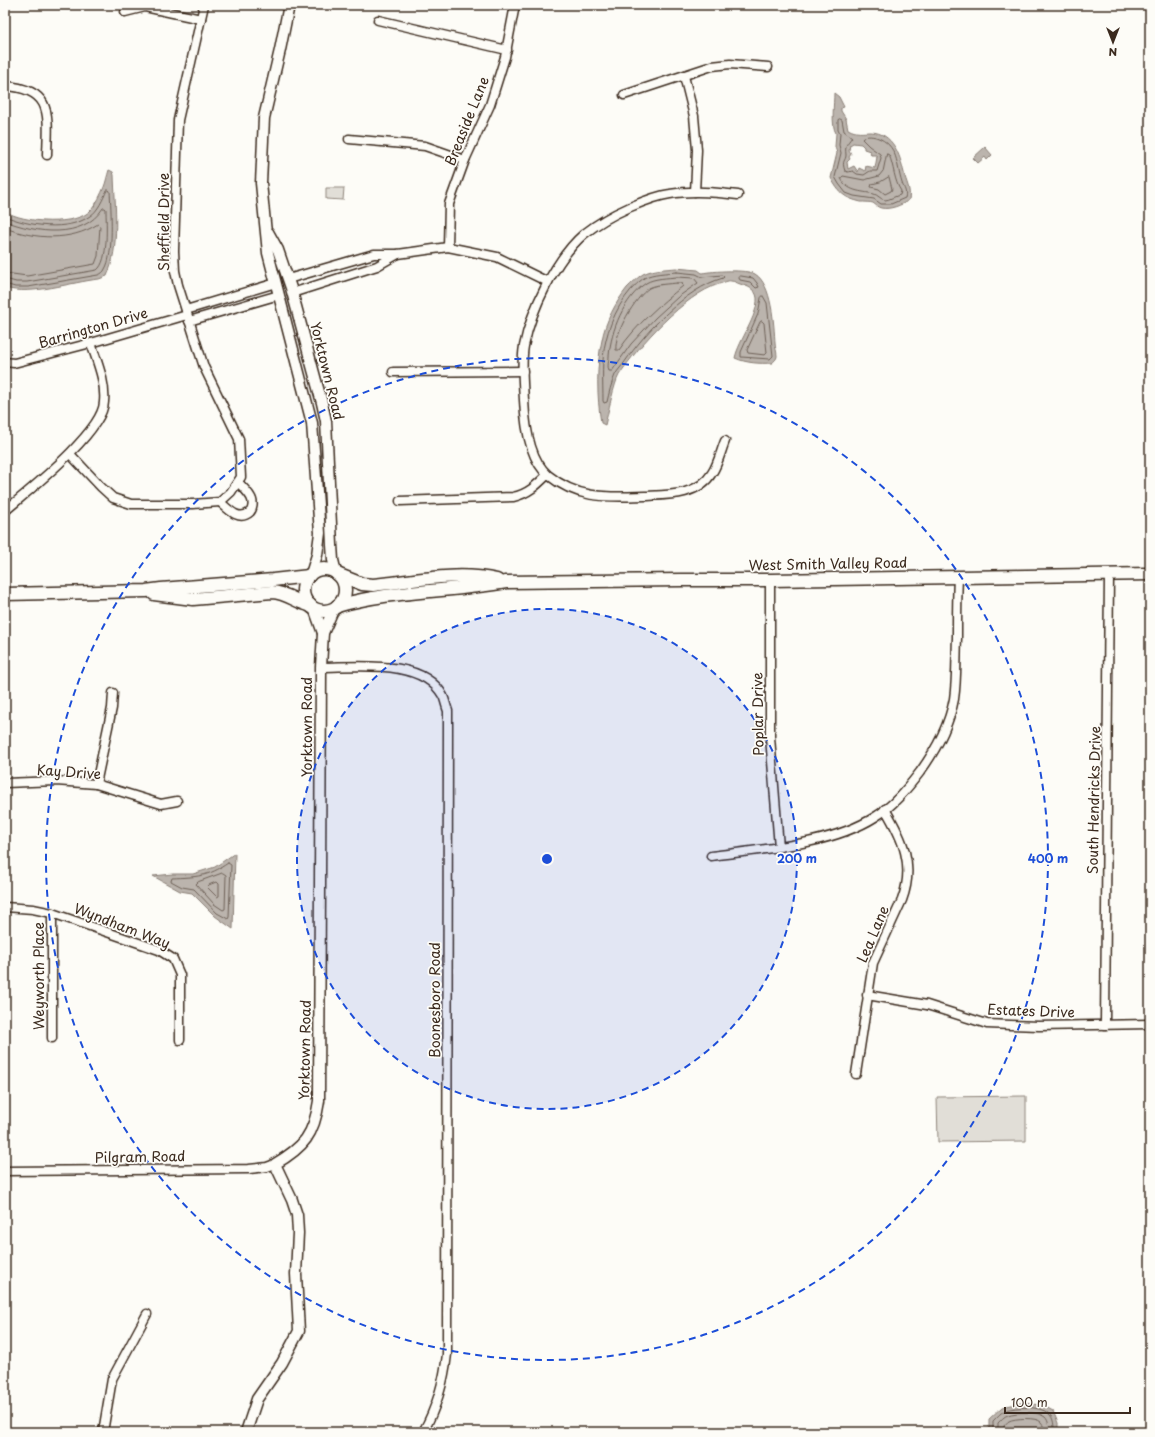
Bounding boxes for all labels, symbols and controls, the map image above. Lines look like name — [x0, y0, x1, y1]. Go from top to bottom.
north arrow — [1093, 22, 1133, 62]
text: N — [1108, 44, 1117, 61]
street label: Breaside Lane — [439, 73, 494, 169]
street label: Sheffield Drive — [153, 173, 174, 271]
street label: Barrington Drive — [36, 302, 150, 353]
street label: Yorktown Road — [305, 320, 350, 422]
street label: West Smith Valley Road — [748, 552, 908, 575]
street label: Poplar Drive — [746, 672, 769, 756]
street label: Yorktown Road — [296, 677, 317, 777]
street label: South Hendricks Drive — [1082, 726, 1105, 874]
street label: Kay Drive — [36, 759, 102, 784]
text: 200 m — [777, 849, 817, 867]
text: 400 m — [1028, 849, 1068, 867]
centre of rings — [540, 852, 554, 866]
street label: Wyndham Way — [71, 897, 174, 954]
street label: Lea Lane — [851, 902, 894, 966]
street label: Weyworth Place — [28, 922, 49, 1030]
street label: Boonesboro Road — [424, 942, 445, 1058]
street label: Estates Drive — [987, 998, 1075, 1023]
street label: Yorktown Road — [293, 1000, 316, 1100]
street label: Pilgram Road — [95, 1145, 185, 1168]
scale bar — [1005, 1389, 1130, 1415]
text: 100 m — [1011, 1393, 1048, 1411]

